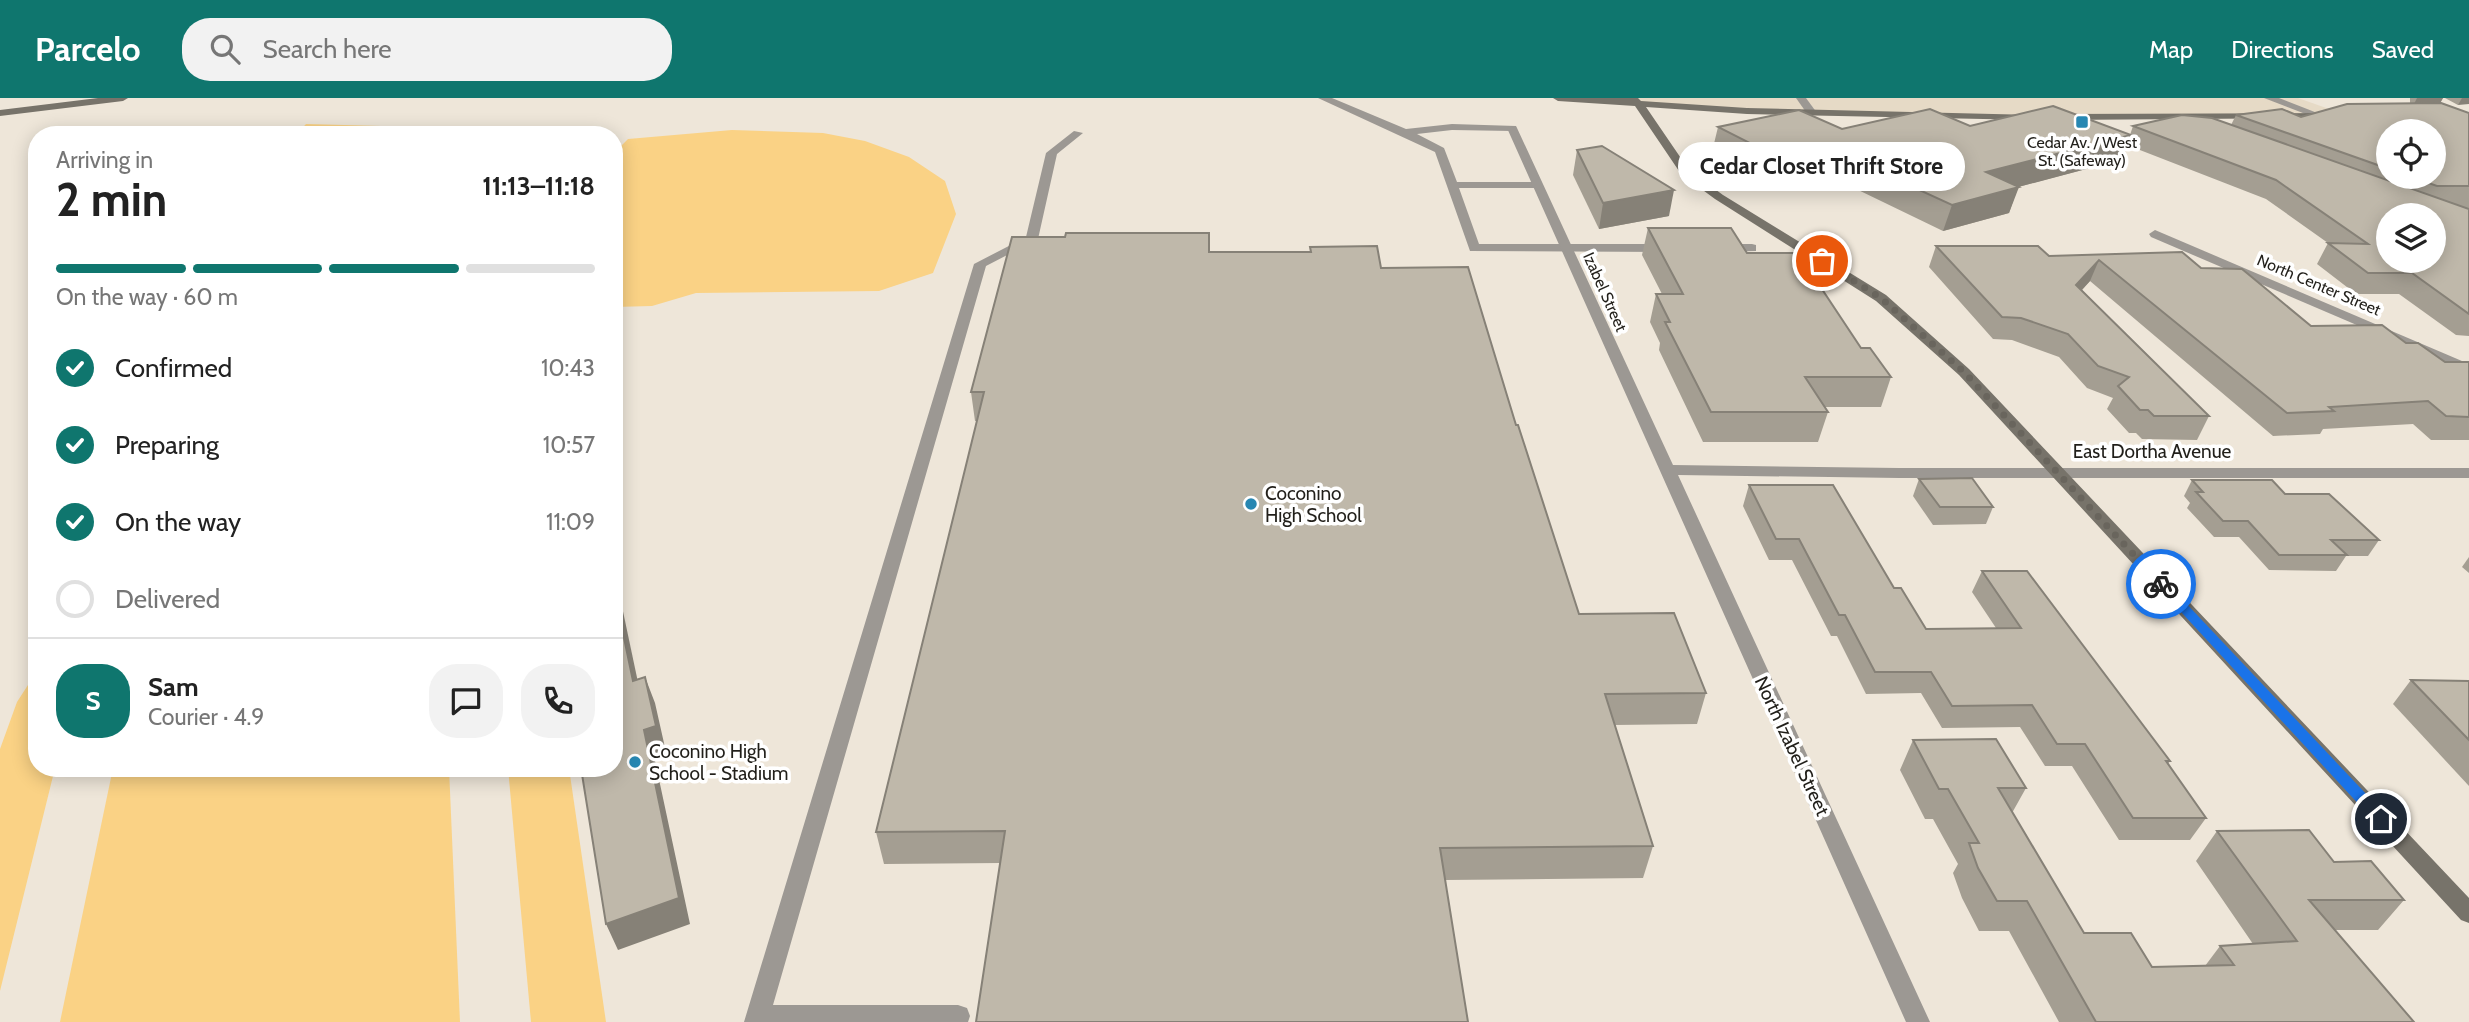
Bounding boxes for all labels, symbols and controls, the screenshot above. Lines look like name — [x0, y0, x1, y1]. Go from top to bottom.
search box — [182, 18, 672, 81]
text: Parcelo — [35, 29, 140, 69]
icon: search — [206, 30, 244, 68]
text: Search here — [262, 33, 392, 65]
text: Map — [2149, 35, 2193, 64]
text: Directions — [2231, 35, 2334, 64]
text: Saved — [2372, 35, 2434, 64]
marker: Cedar Av. / West St. (Safeway) — [2074, 114, 2090, 130]
map controls — [2376, 119, 2446, 273]
button: locate — [2376, 119, 2446, 189]
place label: Cedar Av. / West St. (Safeway) — [2027, 133, 2138, 170]
callout: Cedar Closet Thrift Store — [1678, 142, 1966, 191]
text: Arriving in — [56, 146, 153, 174]
text: Cedar Closet Thrift Store — [1700, 152, 1943, 180]
text: 11:13–11:18 — [482, 170, 595, 202]
text: 2 min — [56, 172, 167, 228]
button: layers — [2376, 203, 2446, 273]
pin — [1792, 231, 1852, 291]
icon: bag — [1803, 242, 1841, 280]
street label: Izabel Street — [1579, 249, 1631, 335]
street label: North Center Street — [2254, 250, 2384, 320]
text: On the way · 60 m — [56, 283, 238, 311]
icon: check — [56, 349, 94, 387]
text: Confirmed — [115, 352, 232, 384]
text: 10:43 — [541, 354, 595, 382]
icon: check — [56, 426, 94, 464]
text: Preparing — [115, 429, 219, 461]
text: 10:57 — [543, 431, 595, 459]
street label: East Dortha Avenue — [2073, 440, 2232, 463]
place label: Coconino High School — [1265, 482, 1362, 527]
marker: Coconino High School — [1243, 496, 1259, 512]
icon: check — [56, 503, 94, 541]
text: On the way — [115, 506, 241, 538]
text: 11:09 — [546, 508, 595, 536]
courier — [2126, 549, 2196, 619]
icon: bike — [2142, 565, 2180, 603]
text: Delivered — [115, 583, 220, 615]
button: chat — [429, 664, 503, 738]
button: phone — [521, 664, 595, 738]
text: Sam — [148, 671, 199, 703]
street label: North Izabel Street — [1750, 673, 1835, 820]
text: S — [85, 685, 101, 717]
text: Courier · 4.9 — [148, 703, 264, 731]
place label: Coconino High School - Stadium — [649, 740, 789, 785]
marker: Coconino High School - Stadium — [627, 754, 643, 770]
pin — [2351, 789, 2411, 849]
icon: home — [2362, 800, 2400, 838]

